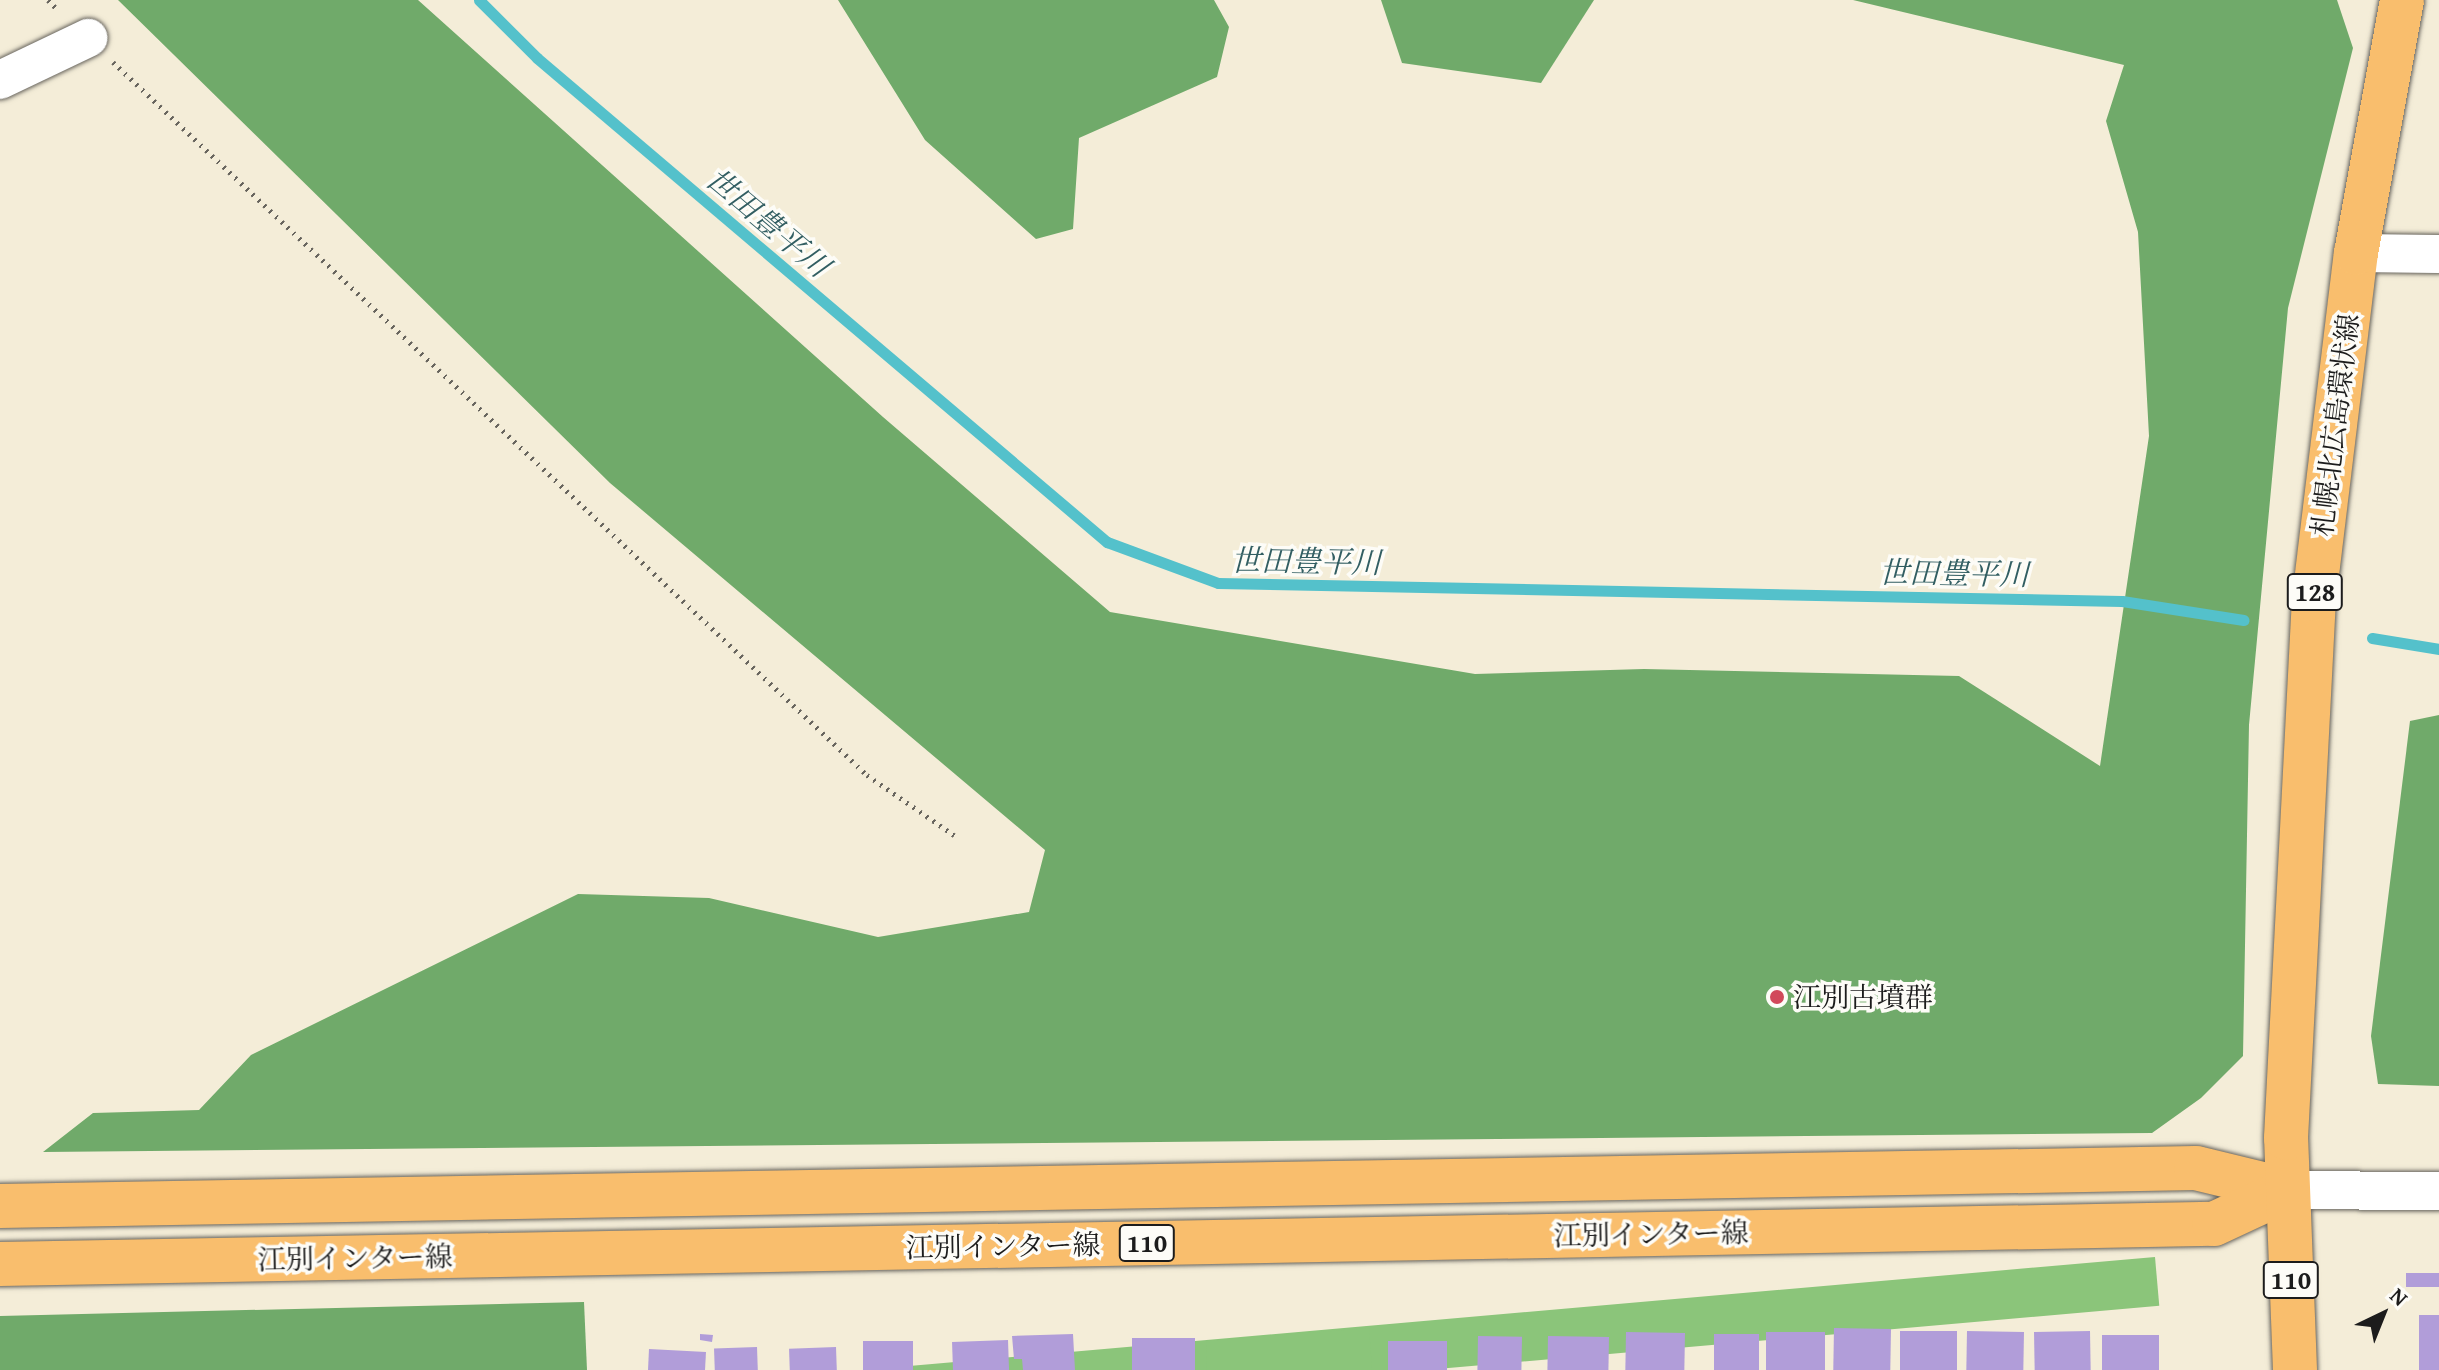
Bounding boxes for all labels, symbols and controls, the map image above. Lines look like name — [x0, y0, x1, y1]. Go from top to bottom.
water label: 世田豊平川 — [699, 160, 837, 284]
street label: 札幌北広島環状線 — [2305, 312, 2365, 538]
water label: 世田豊平川 — [1231, 542, 1381, 580]
water label: 世田豊平川 — [1879, 554, 2029, 592]
road number: 128 — [2285, 570, 2345, 614]
place label: 江別古墳群 — [1793, 980, 1933, 1014]
marker: 江別古墳群 — [1768, 988, 1786, 1006]
street label: 江別インター線 — [1553, 1215, 1749, 1253]
road number: 110 — [1117, 1221, 1177, 1265]
street label: 江別インター線 — [905, 1227, 1101, 1265]
street label: 江別インター線 — [257, 1239, 453, 1277]
road number: 110 — [2261, 1258, 2321, 1302]
north arrow — [2343, 1274, 2423, 1354]
text: N — [2383, 1280, 2416, 1313]

